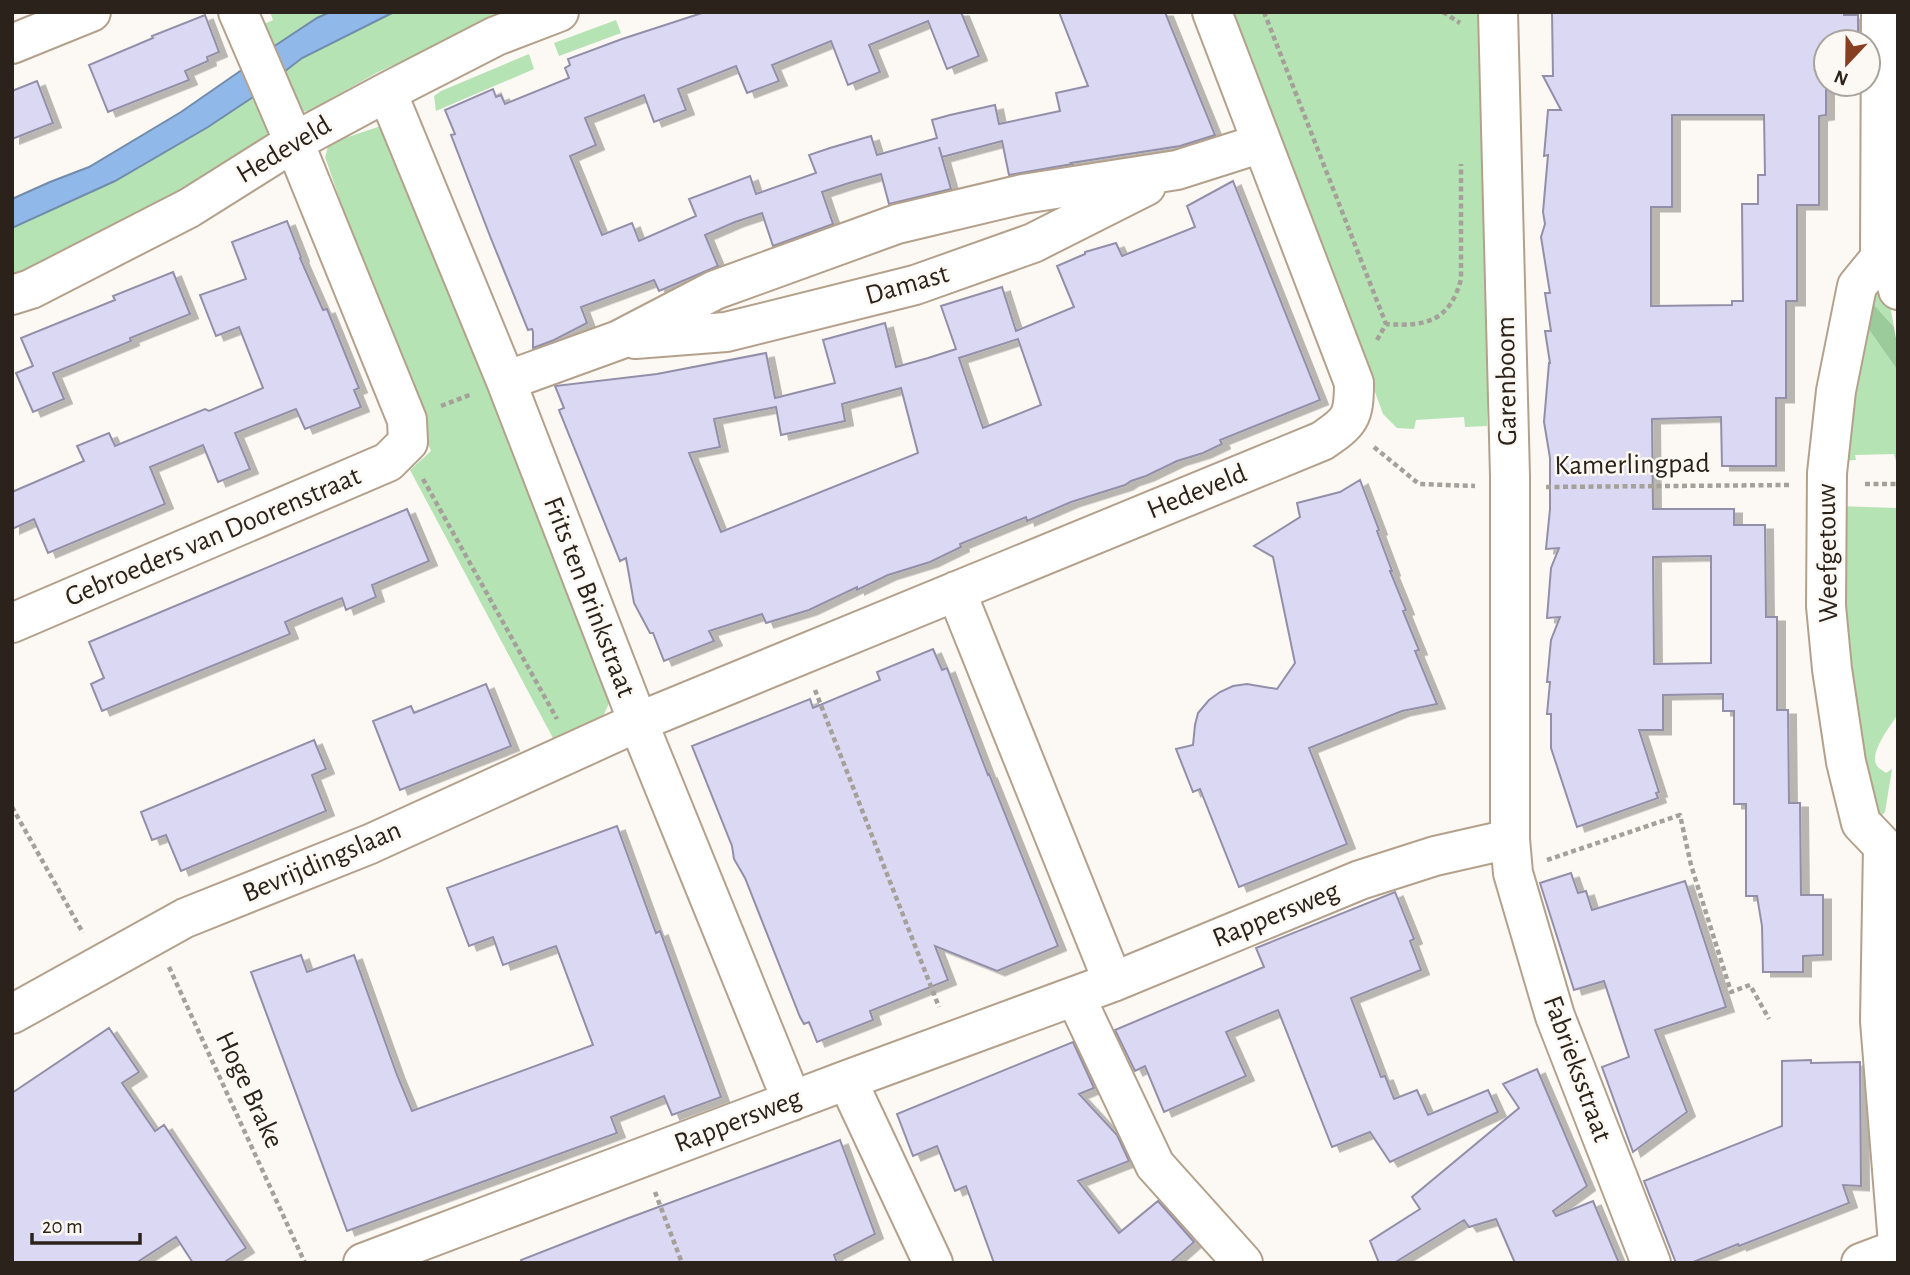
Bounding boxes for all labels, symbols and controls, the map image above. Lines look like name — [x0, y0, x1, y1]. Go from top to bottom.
north arrow — [1812, 28, 1882, 98]
text: N — [1832, 66, 1851, 89]
street label: Hedeveld — [232, 111, 336, 189]
street label: Damast — [862, 260, 952, 310]
street label: Garenboom — [1492, 316, 1522, 446]
street label: Kamerlingpad — [1554, 450, 1710, 480]
street label: Hedeveld — [1143, 459, 1251, 525]
street label: Gebroeders van Doorenstraat — [61, 462, 365, 612]
street label: Weefgetouw — [1813, 483, 1843, 623]
street label: Frits ten Brinkstraat — [538, 493, 640, 701]
street label: Bevrijdingslaan — [239, 816, 405, 908]
street label: Rappersweg — [1209, 877, 1343, 953]
street label: Fabrieksstraat — [1538, 992, 1616, 1146]
street label: Hoge Brake — [210, 1027, 288, 1153]
street label: Rappersweg — [671, 1084, 806, 1158]
scale bar — [32, 1202, 140, 1246]
text: 20 m — [42, 1216, 83, 1237]

